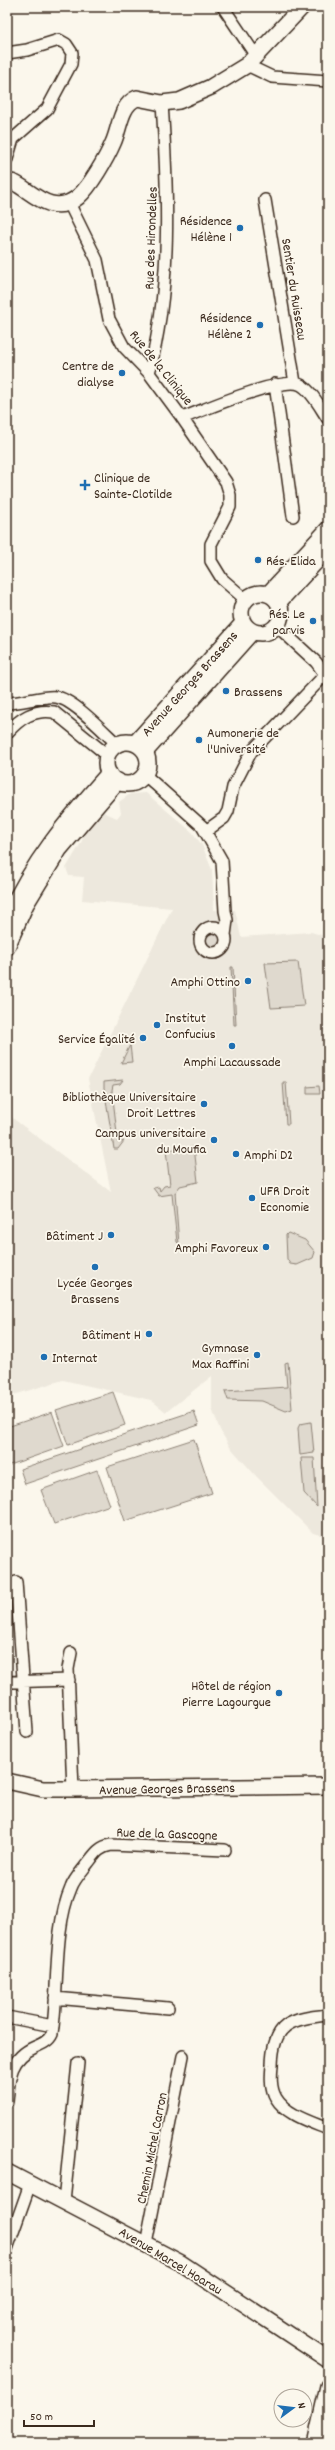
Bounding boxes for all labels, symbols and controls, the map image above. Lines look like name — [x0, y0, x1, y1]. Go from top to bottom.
street label: Rue des Hirondelles — [140, 186, 164, 290]
place label: Résidence Hélène 1 — [180, 212, 232, 248]
marker: Résidence Hélène 1 — [235, 223, 245, 233]
street label: Sentier du Ruisseau — [275, 237, 311, 342]
place label: Résidence Hélène 2 — [200, 309, 252, 345]
marker: Résidence Hélène 2 — [255, 320, 265, 330]
street label: Rue de la Clinique — [124, 326, 197, 410]
place label: Centre de dialyse — [62, 357, 114, 393]
marker: Centre de dialyse — [117, 368, 127, 378]
place label: Clinique de Sainte-Clotilde — [94, 469, 172, 505]
marker: Clinique de Sainte-Clotilde — [79, 479, 91, 491]
place label: Rés. Elida — [266, 552, 316, 572]
marker: Rés. Elida — [253, 555, 263, 565]
place label: Rés. Le parvis — [269, 605, 305, 641]
marker: Rés. Le parvis — [308, 616, 318, 626]
street label: Avenue Georges Brassens — [137, 627, 244, 742]
place label: Brassens — [234, 683, 283, 703]
marker: Brassens — [221, 686, 231, 696]
place label: Aumonerie de l'Université — [207, 724, 279, 760]
marker: Aumonerie de l'Université — [194, 735, 204, 745]
place label: Amphi Ottino — [170, 973, 240, 993]
marker: Amphi Ottino — [243, 976, 253, 986]
place label: Institut Confucius — [165, 1009, 216, 1045]
marker: Institut Confucius — [152, 1020, 162, 1030]
place label: Service Égalité — [58, 1030, 135, 1050]
marker: Service Égalité — [138, 1033, 148, 1043]
marker: Amphi Lacaussade — [227, 1041, 237, 1051]
place label: Amphi Lacaussade — [183, 1053, 281, 1073]
place label: Bibliothèque Universitaire Droit Lettres — [62, 1088, 196, 1124]
marker: Bibliothèque Universitaire Droit Lettres — [199, 1099, 209, 1109]
place label: Campus universitaire du Moufia — [95, 1124, 206, 1160]
marker: Campus universitaire du Moufia — [209, 1135, 219, 1145]
place label: Amphi D2 — [244, 1146, 293, 1166]
marker: Amphi D2 — [231, 1149, 241, 1159]
place label: UFR Droit Economie — [260, 1182, 309, 1218]
marker: UFR Droit Economie — [247, 1193, 257, 1203]
place label: Bâtiment J — [46, 1227, 103, 1247]
marker: Bâtiment J — [106, 1230, 116, 1240]
place label: Amphi Favoreux — [175, 1239, 258, 1259]
marker: Amphi Favoreux — [261, 1242, 271, 1252]
marker: Lycée Georges Brassens — [90, 1262, 100, 1272]
place label: Lycée Georges Brassens — [57, 1274, 133, 1310]
place label: Bâtiment H — [82, 1326, 141, 1346]
marker: Bâtiment H — [144, 1329, 154, 1339]
place label: Gymnase Max Raffini — [192, 1339, 249, 1375]
place label: Internat — [52, 1349, 98, 1369]
marker: Gymnase Max Raffini — [252, 1350, 262, 1360]
marker: Internat — [39, 1352, 49, 1362]
place label: Hôtel de région Pierre Lagourgue — [182, 1677, 271, 1713]
marker: Hôtel de région Pierre Lagourgue — [274, 1688, 284, 1698]
street label: Avenue Georges Brassens — [99, 1779, 235, 1801]
street label: Rue de la Gascogne — [116, 1823, 218, 1847]
street label: Chemin Michel Carron — [132, 2091, 174, 2206]
street label: Avenue Marcel Hoarau — [114, 2223, 226, 2301]
north arrow — [273, 2388, 313, 2428]
text: N — [292, 2401, 309, 2411]
scale bar — [24, 2402, 94, 2428]
text: 50 m — [30, 2409, 53, 2426]

